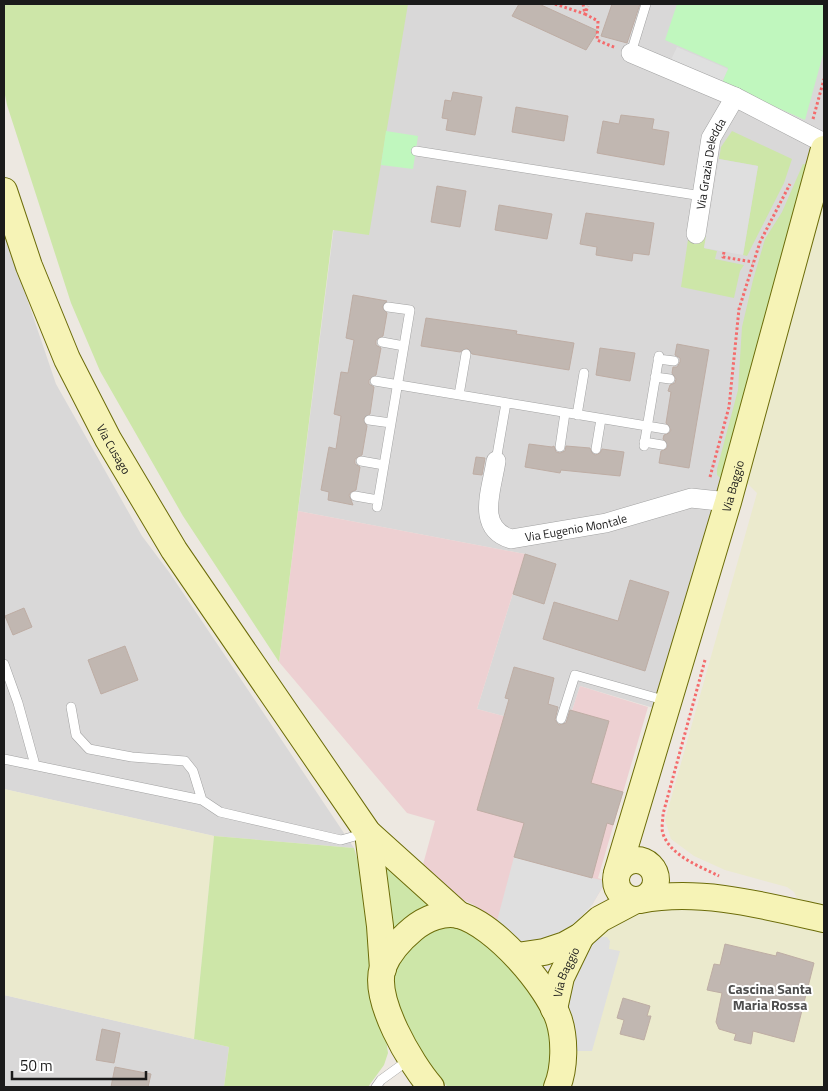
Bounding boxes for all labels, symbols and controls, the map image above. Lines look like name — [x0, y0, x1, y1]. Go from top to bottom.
street label: Via Grazia Deledda — [690, 114, 730, 211]
street label: Via Cusago — [92, 420, 136, 478]
street label: Via Baggio — [716, 458, 749, 514]
street label: Via Eugenio Montale — [523, 508, 629, 546]
street label: Via Baggio — [547, 943, 584, 999]
district label: Cascina Santa Maria Rossa — [728, 978, 812, 1015]
scale bar — [12, 1048, 146, 1080]
text: 50 m — [20, 1054, 53, 1077]

